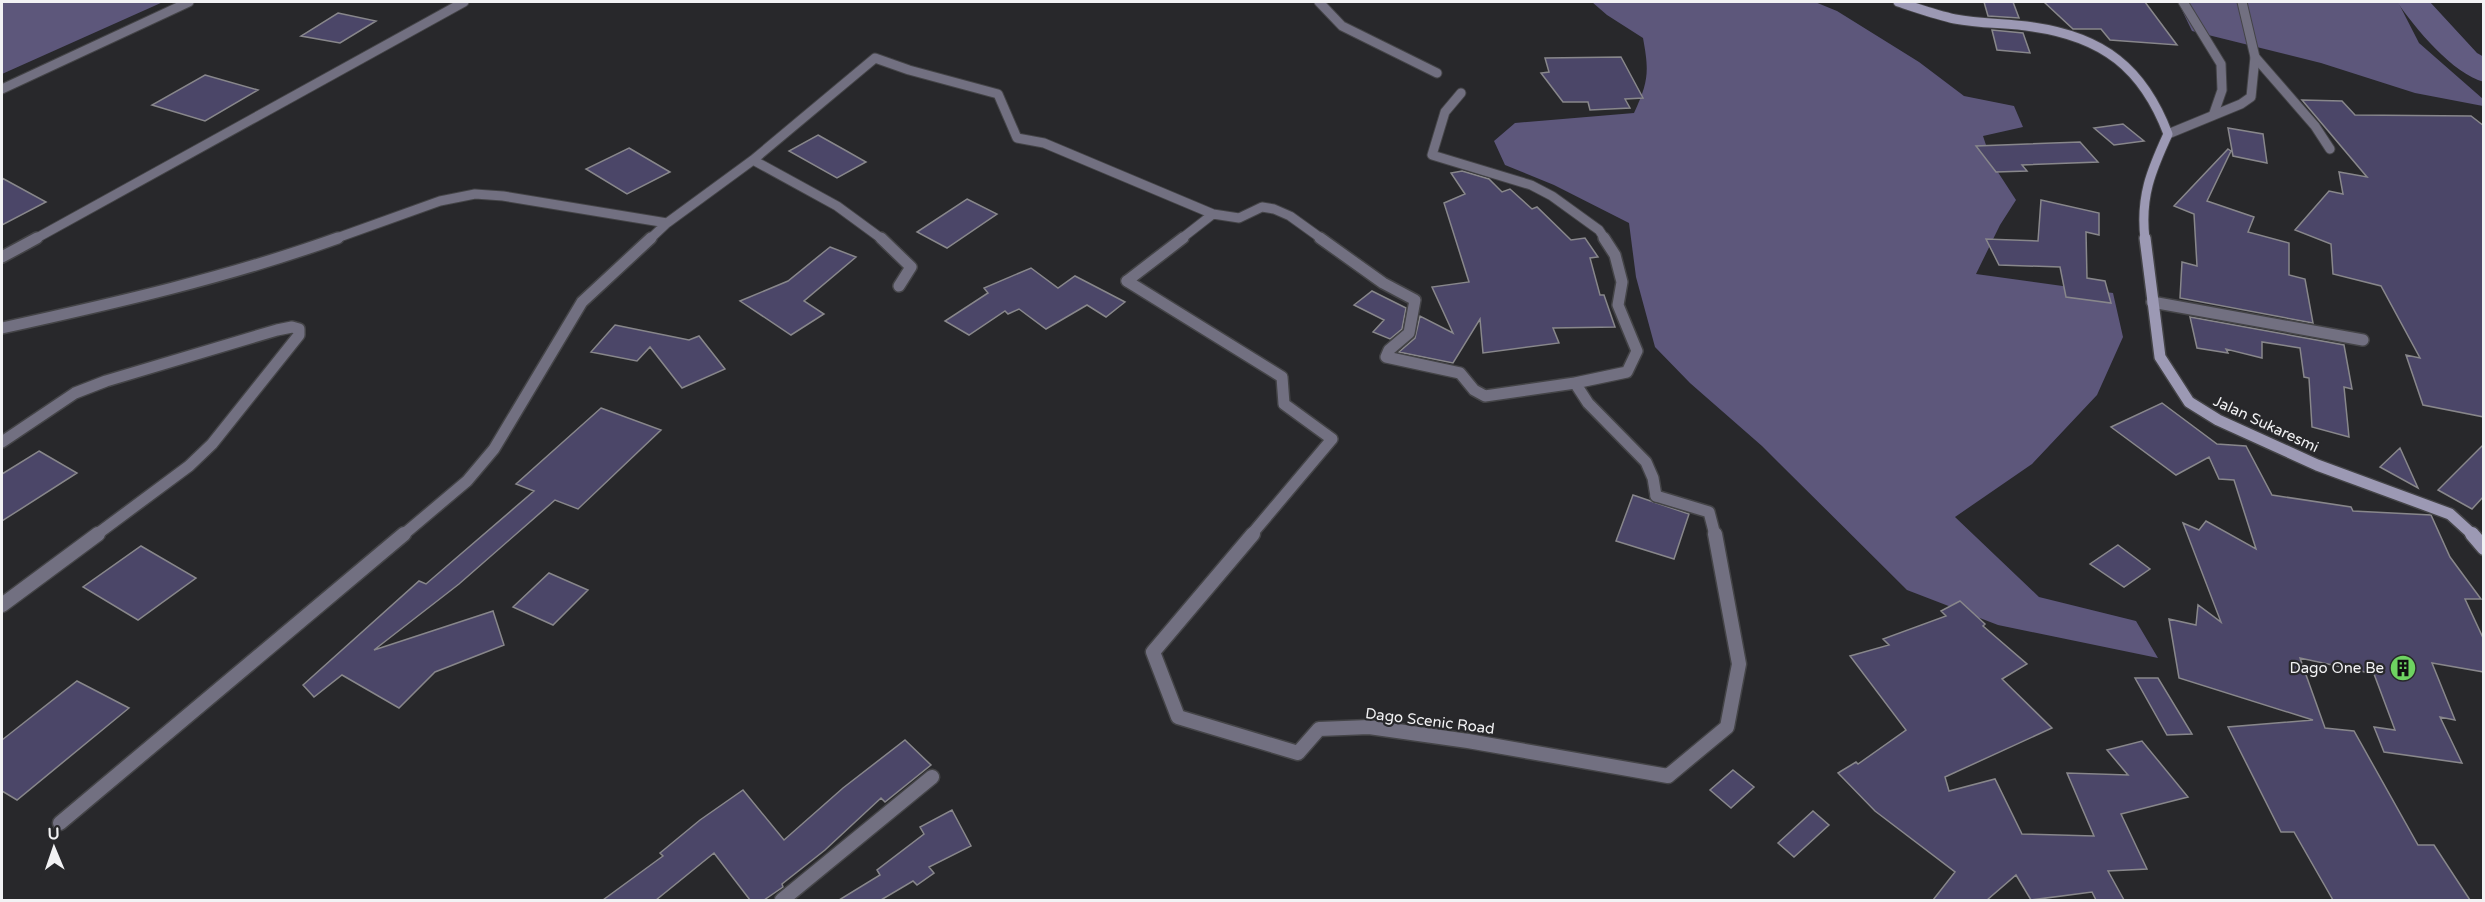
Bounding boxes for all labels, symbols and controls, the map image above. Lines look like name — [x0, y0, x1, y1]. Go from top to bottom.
street label: Jalan Sukaresmi — [2211, 392, 2321, 456]
building icon: Dago One Be — [2388, 653, 2418, 683]
place label: Dago One Be — [2290, 659, 2384, 677]
street label: Dago Scenic Road — [1364, 704, 1496, 738]
north arrow — [24, 818, 84, 878]
text: U — [47, 824, 60, 844]

